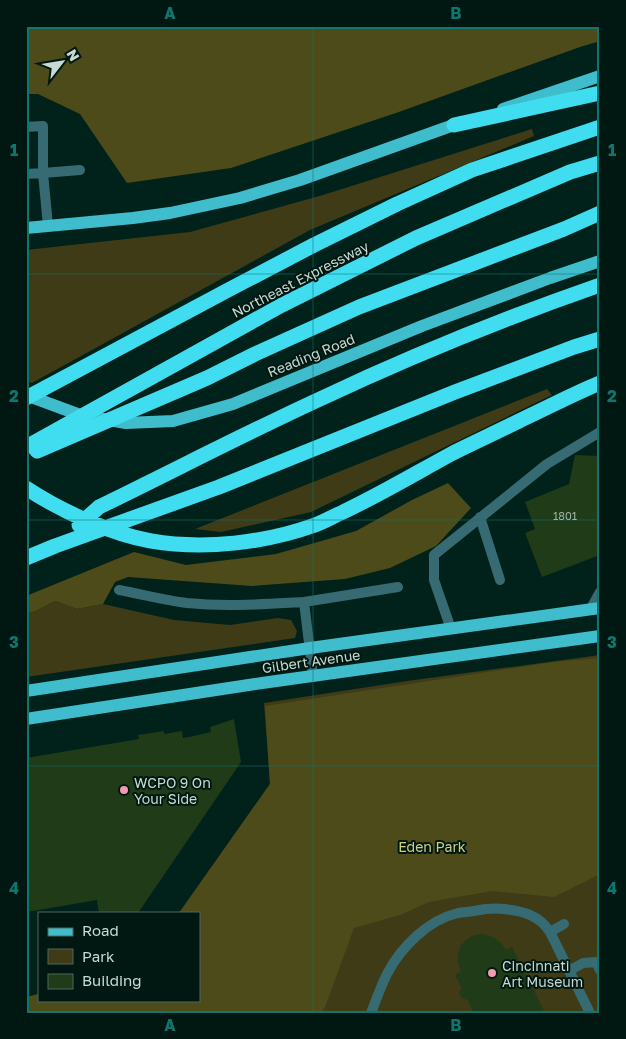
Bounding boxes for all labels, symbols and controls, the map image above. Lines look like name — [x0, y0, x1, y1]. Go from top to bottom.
text: A — [164, 3, 176, 23]
text: B — [450, 3, 462, 23]
north arrow — [38, 38, 88, 88]
text: N — [64, 46, 84, 64]
text: 1 — [10, 140, 18, 160]
text: 1 — [608, 140, 616, 160]
street label: Northeast Expressway — [229, 237, 371, 321]
street label: Reading Road — [265, 330, 357, 380]
text: 2 — [9, 386, 19, 406]
text: 2 — [607, 386, 617, 406]
house number: 1801 — [553, 509, 577, 522]
text: 3 — [9, 632, 19, 652]
text: 3 — [607, 632, 617, 652]
street label: Gilbert Avenue — [261, 646, 361, 676]
place label: WCPO 9 On Your Side — [134, 774, 211, 807]
marker: WCPO 9 On Your Side — [118, 784, 130, 796]
park label: Eden Park — [398, 838, 466, 855]
text: 4 — [9, 878, 19, 898]
text: 4 — [607, 878, 617, 898]
legend — [38, 912, 200, 1002]
text: Road — [82, 921, 119, 939]
text: Park — [82, 947, 115, 965]
place label: Cincinnati Art Museum — [502, 957, 583, 990]
marker: Cincinnati Art Museum — [486, 967, 498, 979]
text: Building — [82, 971, 142, 989]
text: A — [164, 1015, 176, 1035]
text: B — [450, 1015, 462, 1035]

